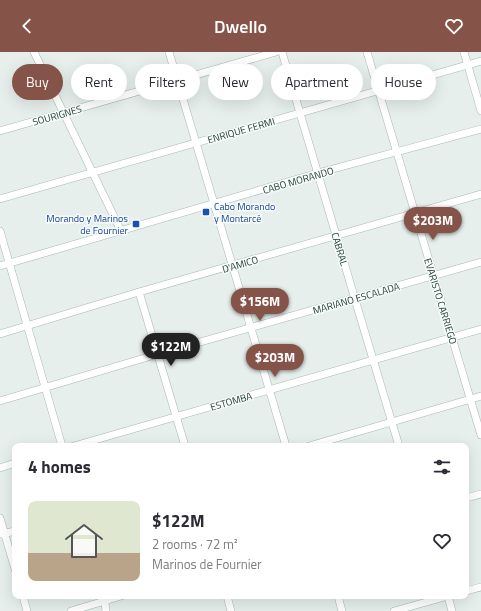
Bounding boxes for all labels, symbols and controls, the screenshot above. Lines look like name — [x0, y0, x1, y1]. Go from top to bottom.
text: Dwello — [214, 13, 267, 40]
icon: back — [16, 15, 38, 37]
icon: heart — [443, 15, 465, 37]
chip: Buy — [12, 64, 63, 100]
chip: Rent — [71, 64, 127, 100]
chip: Filters — [135, 64, 200, 100]
chip: New — [208, 64, 263, 100]
chip: Apartment — [271, 64, 363, 100]
chip: House — [371, 64, 436, 100]
street label: SOURIGNES — [31, 101, 84, 130]
street label: ENRIQUE FERMI — [206, 114, 277, 147]
street label: CABO MORANDO — [261, 163, 336, 198]
place label: Cabo Morando y Montarcé — [214, 199, 275, 226]
marker: Cabo Morando y Montarcé — [201, 207, 211, 217]
pin: $203M — [405, 207, 461, 241]
text: $203M — [413, 210, 453, 230]
place label: Morando y Marinos de Fournier — [46, 211, 129, 238]
marker: Morando y Marinos de Fournier — [131, 219, 141, 229]
street label: CABRAL — [327, 231, 352, 268]
street label: D'AMICO — [220, 252, 260, 277]
street label: EVARISTO CARRIEGO — [420, 256, 461, 346]
street label: MARIANO ESCALADA — [311, 279, 401, 318]
pin: $156M — [232, 288, 288, 322]
text: $156M — [240, 291, 280, 311]
pin: $122M — [143, 333, 199, 367]
text: $122M — [151, 336, 191, 356]
pin: $203M — [247, 344, 303, 378]
text: $203M — [255, 347, 295, 367]
street label: ESTOMBA — [208, 388, 254, 415]
text: 4 homes — [28, 454, 91, 480]
icon: filters — [431, 456, 453, 478]
text: $122M — [152, 508, 205, 534]
icon: home — [60, 517, 108, 565]
icon: heart — [431, 530, 453, 552]
text: 2 rooms · 72 m² — [152, 534, 238, 554]
text: Marinos de Fournier — [152, 554, 262, 574]

